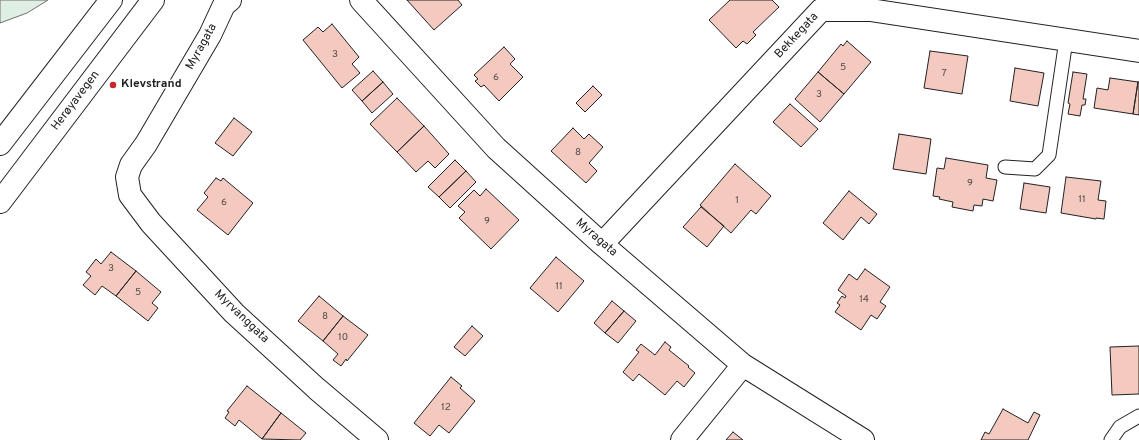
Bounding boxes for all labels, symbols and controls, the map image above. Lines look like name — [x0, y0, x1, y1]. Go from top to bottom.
street label: Bekkegata — [772, 10, 822, 62]
street label: Myragata — [183, 21, 221, 73]
house number: 3 — [332, 49, 338, 61]
house number: 5 — [840, 62, 846, 74]
street label: Herøyavegen — [49, 68, 103, 134]
house number: 7 — [941, 68, 947, 80]
house number: 6 — [493, 72, 499, 84]
place label: Klevstrand — [121, 78, 182, 92]
marker: Klevstrand — [108, 80, 118, 90]
house number: 3 — [816, 89, 822, 101]
house number: 8 — [575, 147, 581, 159]
house number: 9 — [967, 178, 973, 190]
house number: 11 — [1078, 194, 1086, 206]
house number: 1 — [735, 195, 739, 207]
house number: 6 — [221, 197, 227, 209]
house number: 9 — [484, 216, 490, 228]
street label: Myragata — [572, 216, 620, 260]
house number: 3 — [108, 263, 114, 275]
house number: 11 — [555, 281, 563, 293]
house number: 5 — [135, 287, 141, 299]
street label: Myrvanggata — [211, 287, 271, 347]
house number: 14 — [859, 294, 869, 306]
house number: 8 — [322, 311, 328, 323]
house number: 10 — [338, 332, 348, 344]
house number: 12 — [441, 402, 451, 414]

